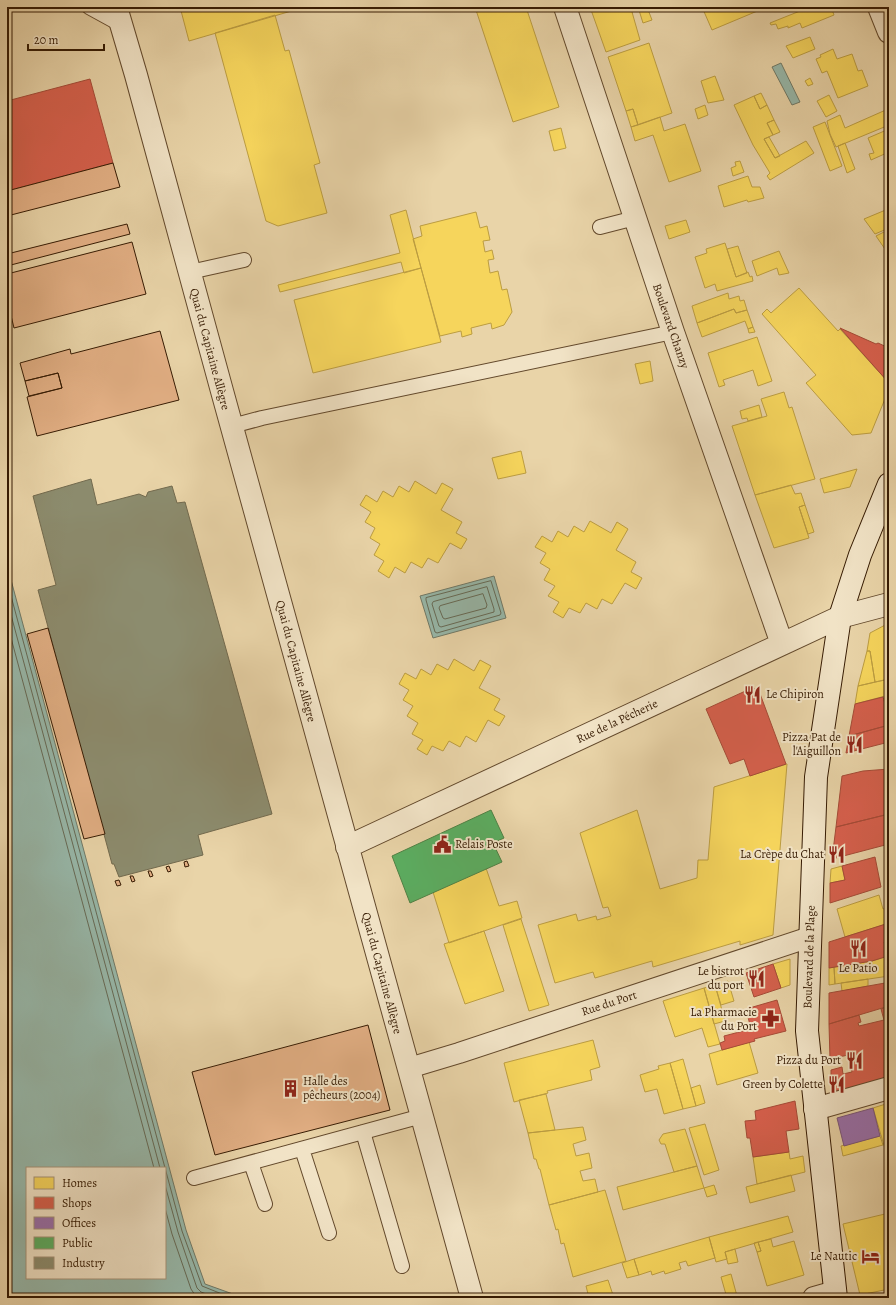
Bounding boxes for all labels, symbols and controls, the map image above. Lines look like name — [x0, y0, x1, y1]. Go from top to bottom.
scale bar — [28, 26, 104, 52]
text: 20 m — [34, 32, 58, 48]
street label: Boulevard Chanzy — [649, 281, 693, 371]
street label: Quai du Capitaine Allègre — [186, 286, 234, 412]
street label: Quai du Capitaine Allègre — [272, 598, 320, 724]
restaurant icon: Le Chipiron — [743, 684, 763, 704]
place label: Le Chipiron — [766, 686, 824, 702]
street label: Rue de la Pécherie — [574, 695, 660, 747]
place label: Pizza Pat de l'Aiguillon — [782, 729, 841, 759]
restaurant icon: Pizza Pat de l'Aiguillon — [844, 734, 864, 754]
public building icon: Relais Poste — [432, 834, 452, 854]
place label: Relais Poste — [455, 836, 513, 852]
restaurant icon: La Crèpe du Chat — [827, 844, 847, 864]
place label: La Crèpe du Chat — [740, 846, 824, 862]
street label: Boulevard de la Plage — [799, 905, 819, 1009]
street label: Quai du Capitaine Allègre — [358, 910, 406, 1036]
restaurant icon: Le Patio — [848, 939, 868, 959]
place label: Le Patio — [838, 960, 878, 976]
place label: Le bistrot du port — [697, 963, 744, 993]
restaurant icon: Le bistrot du port — [747, 968, 767, 988]
street label: Rue du Port — [579, 987, 639, 1019]
place label: La Pharmacie du Port — [690, 1004, 757, 1034]
pharmacy icon: La Pharmacie du Port — [760, 1009, 780, 1029]
restaurant icon: Pizza du Port — [844, 1050, 864, 1070]
place label: Pizza du Port — [776, 1052, 841, 1068]
place label: Halle des pêcheurs (2004) — [303, 1073, 380, 1103]
restaurant icon: Green by Colette — [826, 1074, 846, 1094]
place label: Green by Colette — [743, 1076, 823, 1092]
building icon: Halle des pêcheurs (2004) — [280, 1078, 300, 1098]
legend — [26, 1167, 166, 1279]
text: Homes — [62, 1175, 97, 1191]
text: Shops — [62, 1195, 92, 1211]
text: Offices — [62, 1215, 96, 1231]
text: Public — [62, 1235, 93, 1251]
hotel icon: Le Nautic — [860, 1246, 880, 1266]
place label: Le Nautic — [810, 1248, 857, 1264]
text: Industry — [62, 1255, 105, 1271]

